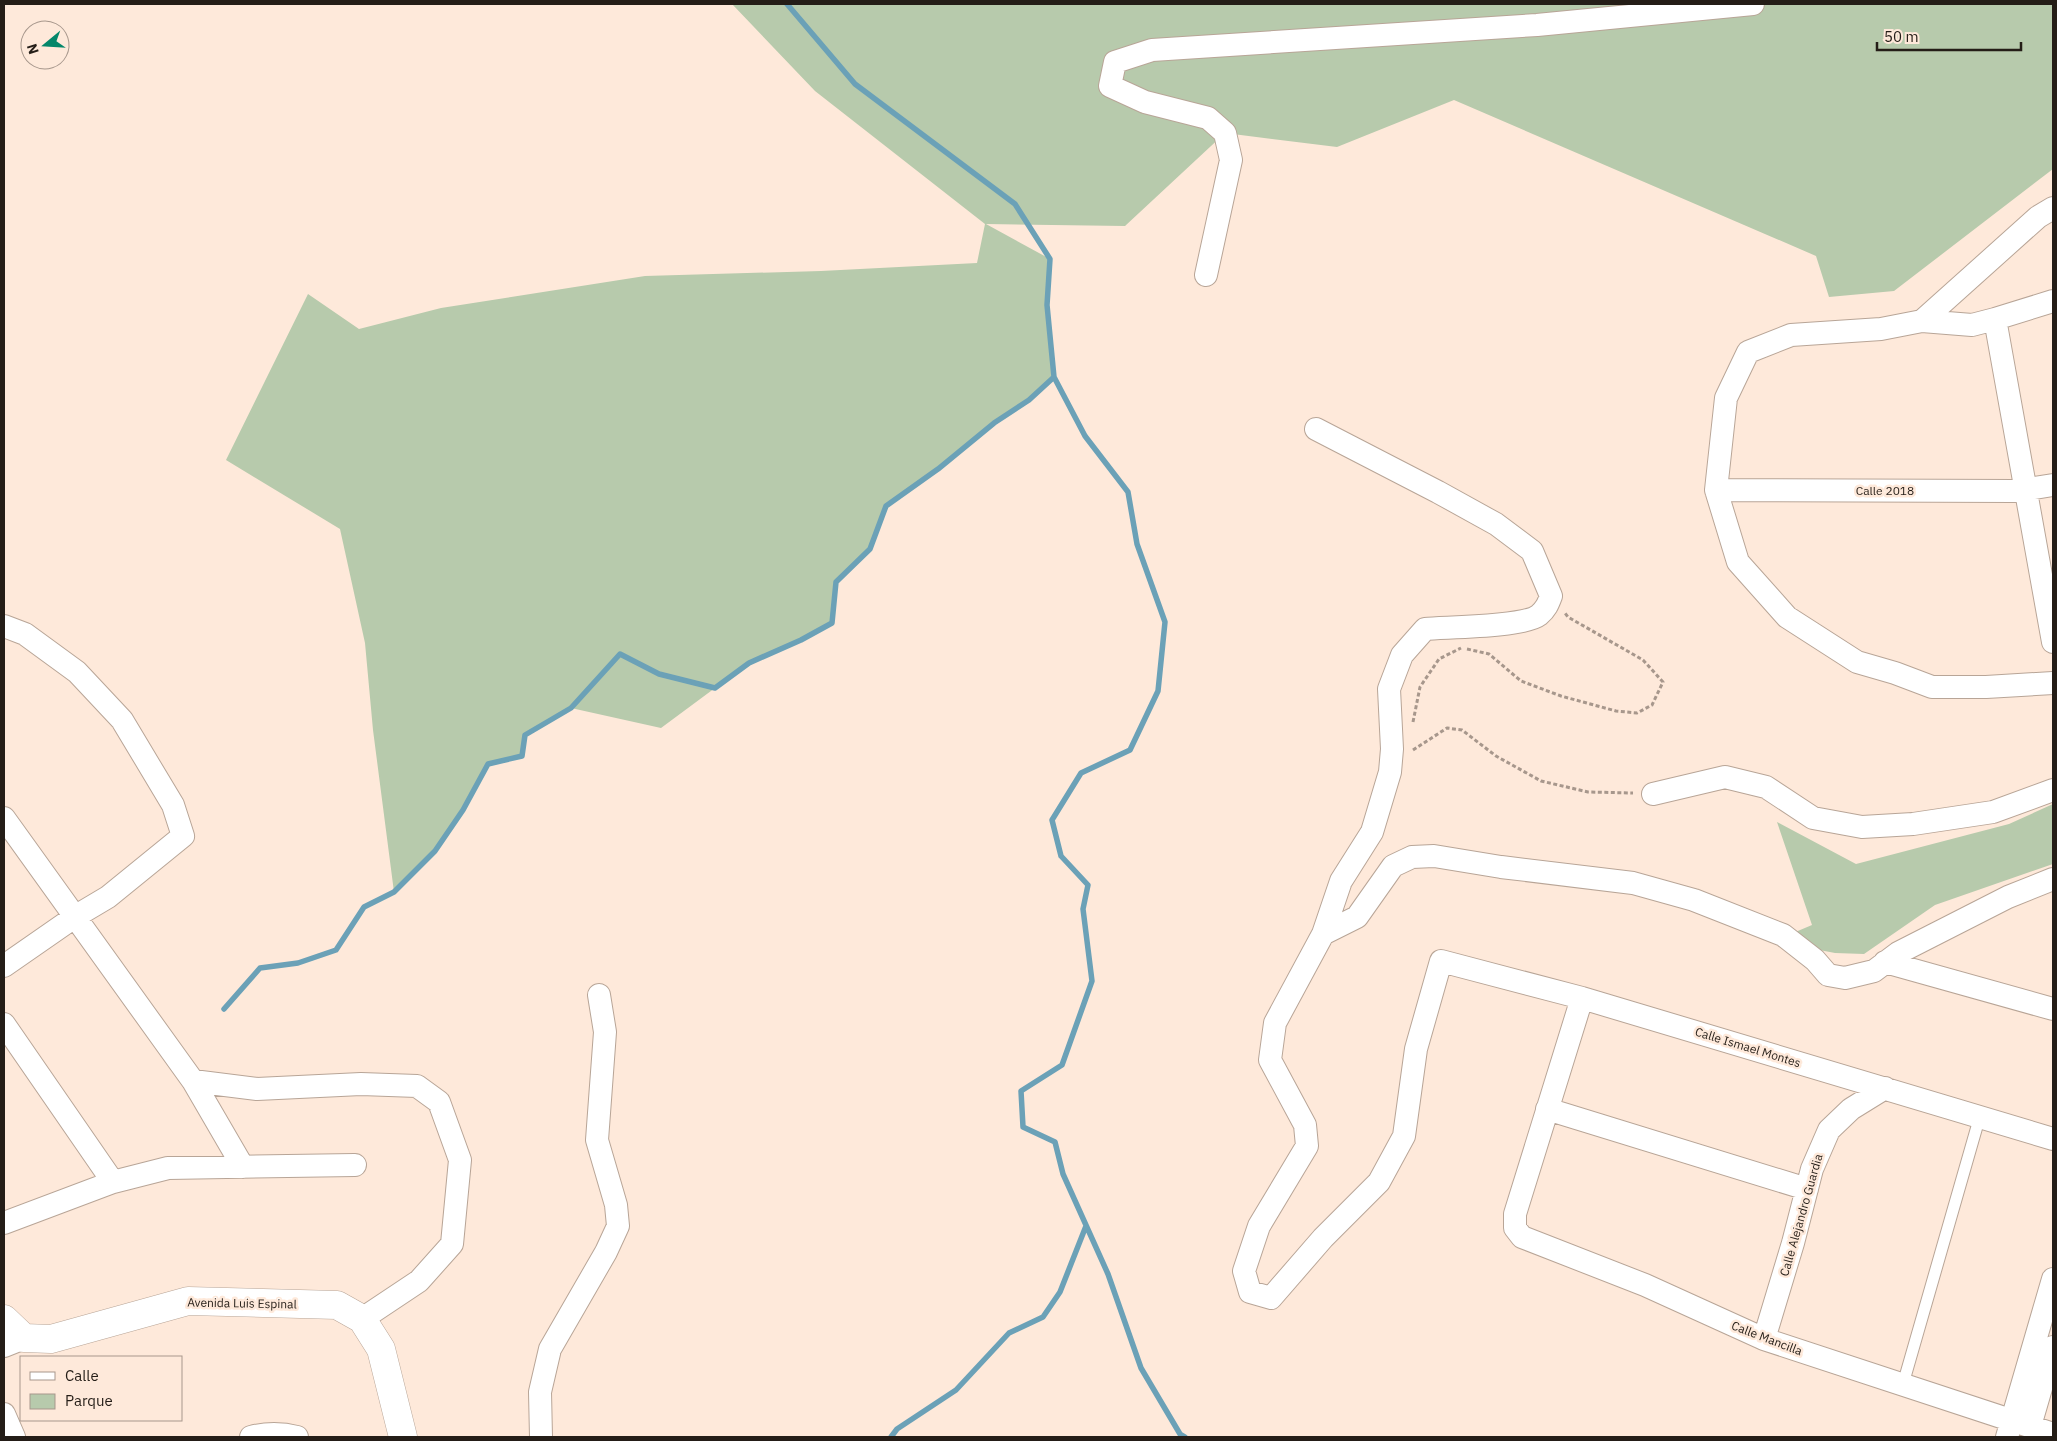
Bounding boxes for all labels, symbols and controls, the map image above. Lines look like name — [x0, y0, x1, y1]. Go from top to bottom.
north arrow — [20, 20, 70, 70]
scale bar — [1877, 20, 2021, 52]
text: 50 m — [1884, 27, 1919, 46]
text: N — [23, 41, 43, 57]
street label: Calle 2018 — [1856, 483, 1914, 498]
street label: Calle Ismael Montes — [1693, 1024, 1803, 1070]
street label: Calle Alejandro Guardia — [1776, 1151, 1826, 1278]
street label: Avenida Luis Espinal — [187, 1295, 297, 1311]
street label: Calle Mancilla — [1729, 1318, 1805, 1359]
legend — [20, 1356, 182, 1421]
text: Calle — [65, 1366, 99, 1385]
text: Parque — [65, 1391, 113, 1410]

